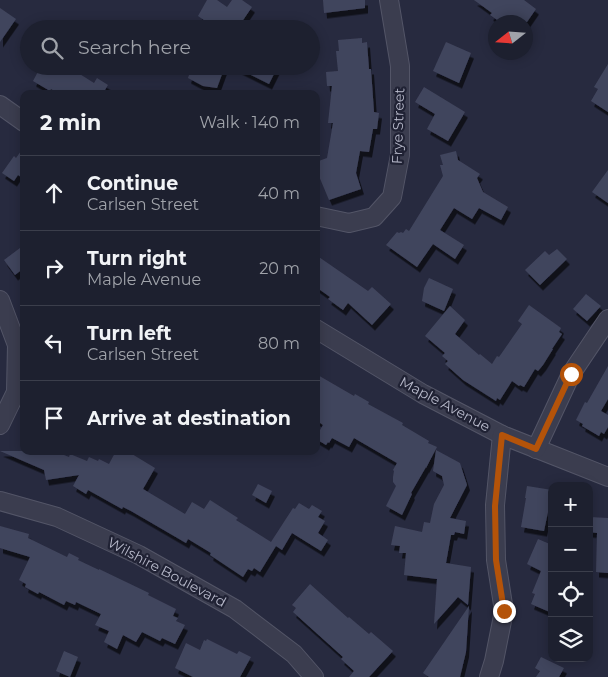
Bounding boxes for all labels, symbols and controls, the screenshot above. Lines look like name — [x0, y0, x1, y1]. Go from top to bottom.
north arrow — [488, 15, 533, 60]
search box — [20, 20, 320, 75]
icon: search — [38, 34, 66, 62]
text: Search here — [78, 36, 191, 59]
street label: Frye Street — [388, 87, 408, 164]
text: 2 min — [40, 110, 101, 135]
text: Walk · 140 m — [199, 113, 300, 132]
text: Continue — [87, 172, 178, 195]
icon: ahead — [40, 179, 68, 207]
text: 40 m — [258, 184, 300, 203]
text: Carlsen Street — [87, 195, 199, 214]
text: Turn right — [87, 247, 187, 270]
icon: right — [40, 254, 68, 282]
text: 20 m — [259, 259, 300, 278]
text: Maple Avenue — [87, 270, 201, 289]
text: Turn left — [87, 322, 172, 345]
icon: left — [40, 329, 68, 357]
text: 80 m — [258, 334, 300, 353]
text: Carlsen Street — [87, 345, 199, 364]
route start — [560, 363, 583, 386]
street label: Maple Avenue — [397, 373, 493, 435]
icon: arrive — [40, 404, 68, 432]
text: Arrive at destination — [87, 407, 291, 430]
map controls — [548, 482, 593, 662]
button: + — [548, 482, 593, 527]
button: − — [548, 527, 593, 572]
street label: Wilshire Boulevard — [105, 533, 229, 611]
button: locate — [548, 572, 593, 617]
route end — [493, 600, 516, 623]
button: layers — [548, 617, 593, 662]

